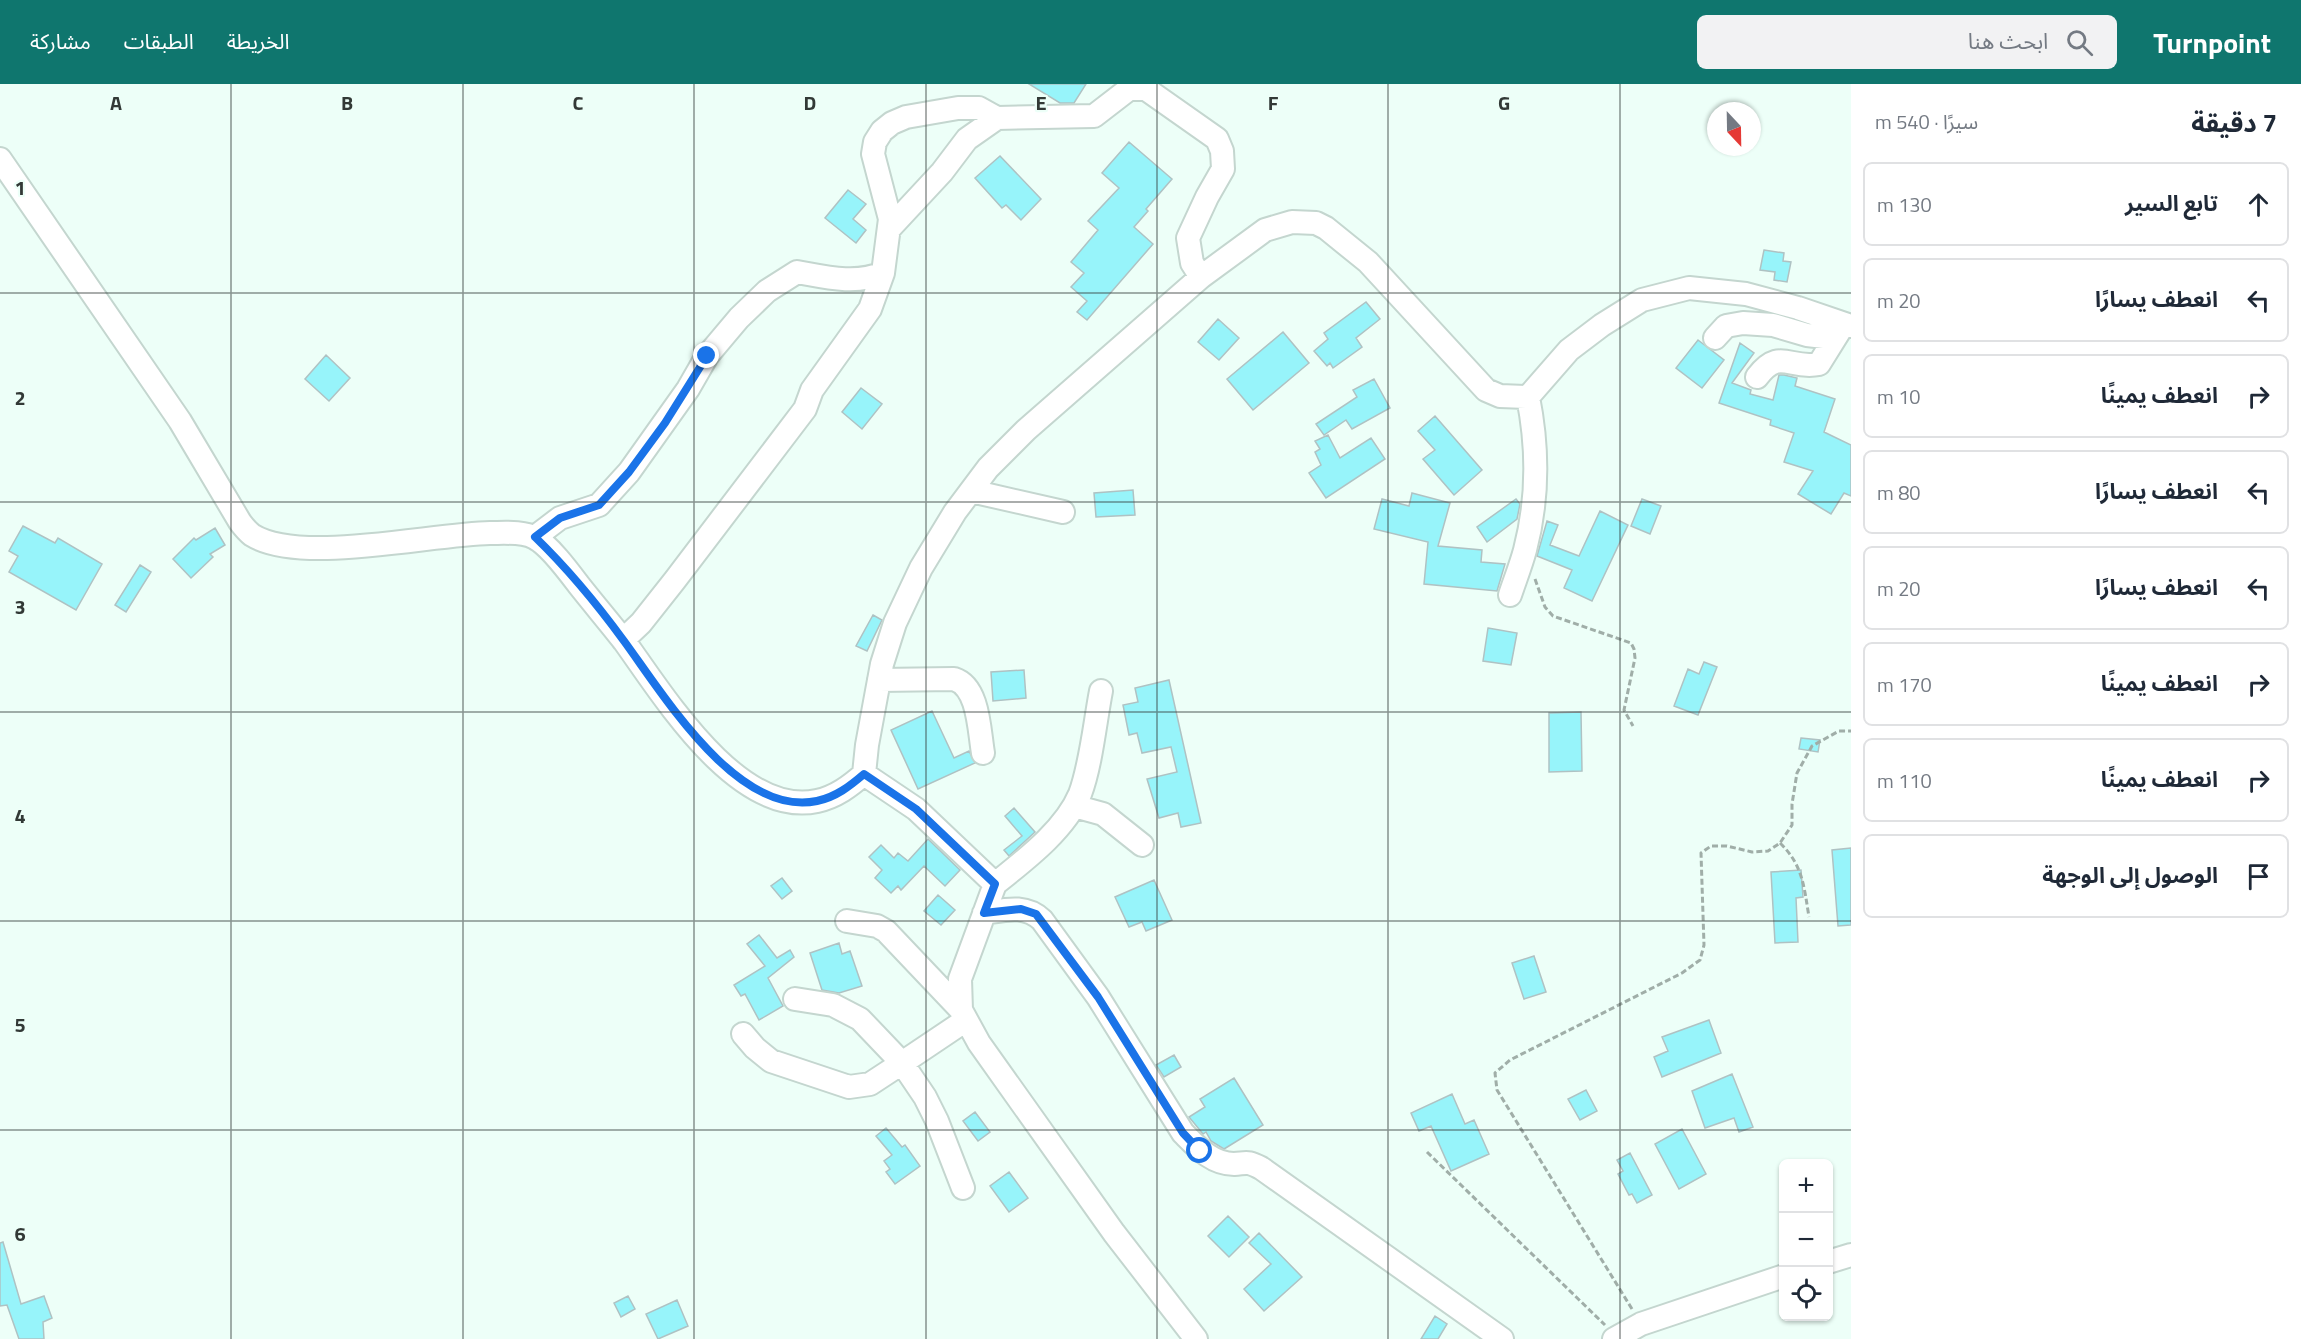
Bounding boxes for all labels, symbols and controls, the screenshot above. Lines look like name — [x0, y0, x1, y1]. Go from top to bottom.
search box — [1697, 15, 2117, 69]
text: Turnpoint — [2153, 21, 2271, 64]
text: ابحث هنا — [1968, 24, 2048, 58]
text: مشاركة — [30, 25, 91, 57]
text: الطبقات — [124, 25, 194, 57]
text: الخريطة — [227, 25, 290, 57]
icon: search — [2063, 26, 2096, 59]
text: A — [110, 87, 122, 118]
text: B — [341, 87, 353, 118]
text: C — [573, 87, 584, 118]
text: D — [804, 87, 816, 118]
text: E — [1035, 87, 1047, 118]
text: F — [1268, 87, 1279, 118]
text: G — [1498, 87, 1510, 118]
north arrow — [1707, 102, 1761, 156]
text: 7 دقيقة — [2191, 103, 2277, 142]
text: سيرًا · 540 m — [1875, 106, 1978, 137]
text: 1 — [14, 172, 26, 203]
text: تابع السير — [2125, 186, 2218, 220]
icon: ahead — [2242, 188, 2275, 221]
text: 130 m — [1877, 189, 1932, 220]
text: انعطف يسارًا — [2095, 282, 2218, 316]
icon: left — [2242, 284, 2275, 317]
text: 20 m — [1877, 285, 1921, 316]
route end — [693, 342, 719, 368]
text: انعطف يمينًا — [2101, 378, 2218, 412]
icon: right — [2242, 380, 2275, 413]
text: 10 m — [1877, 381, 1921, 412]
text: 2 — [14, 382, 26, 413]
text: انعطف يسارًا — [2095, 474, 2218, 508]
icon: left — [2242, 476, 2275, 509]
text: 80 m — [1877, 477, 1921, 508]
text: انعطف يسارًا — [2095, 570, 2218, 604]
icon: left — [2242, 572, 2275, 605]
text: 20 m — [1877, 573, 1921, 604]
text: 3 — [14, 591, 26, 622]
text: انعطف يمينًا — [2101, 666, 2218, 700]
icon: right — [2242, 668, 2275, 701]
text: 170 m — [1877, 669, 1932, 700]
text: انعطف يمينًا — [2101, 762, 2218, 796]
icon: right — [2242, 764, 2275, 797]
text: 110 m — [1877, 765, 1932, 796]
text: 4 — [14, 800, 26, 831]
text: الوصول إلى الوجهة — [2042, 858, 2218, 892]
icon: arrive — [2242, 860, 2275, 893]
text: 5 — [14, 1009, 26, 1040]
route start — [1186, 1137, 1212, 1163]
map controls — [1779, 1159, 1833, 1321]
button: + — [1779, 1159, 1833, 1213]
button: − — [1779, 1213, 1833, 1267]
text: 6 — [14, 1218, 26, 1249]
button: locate — [1779, 1267, 1833, 1321]

